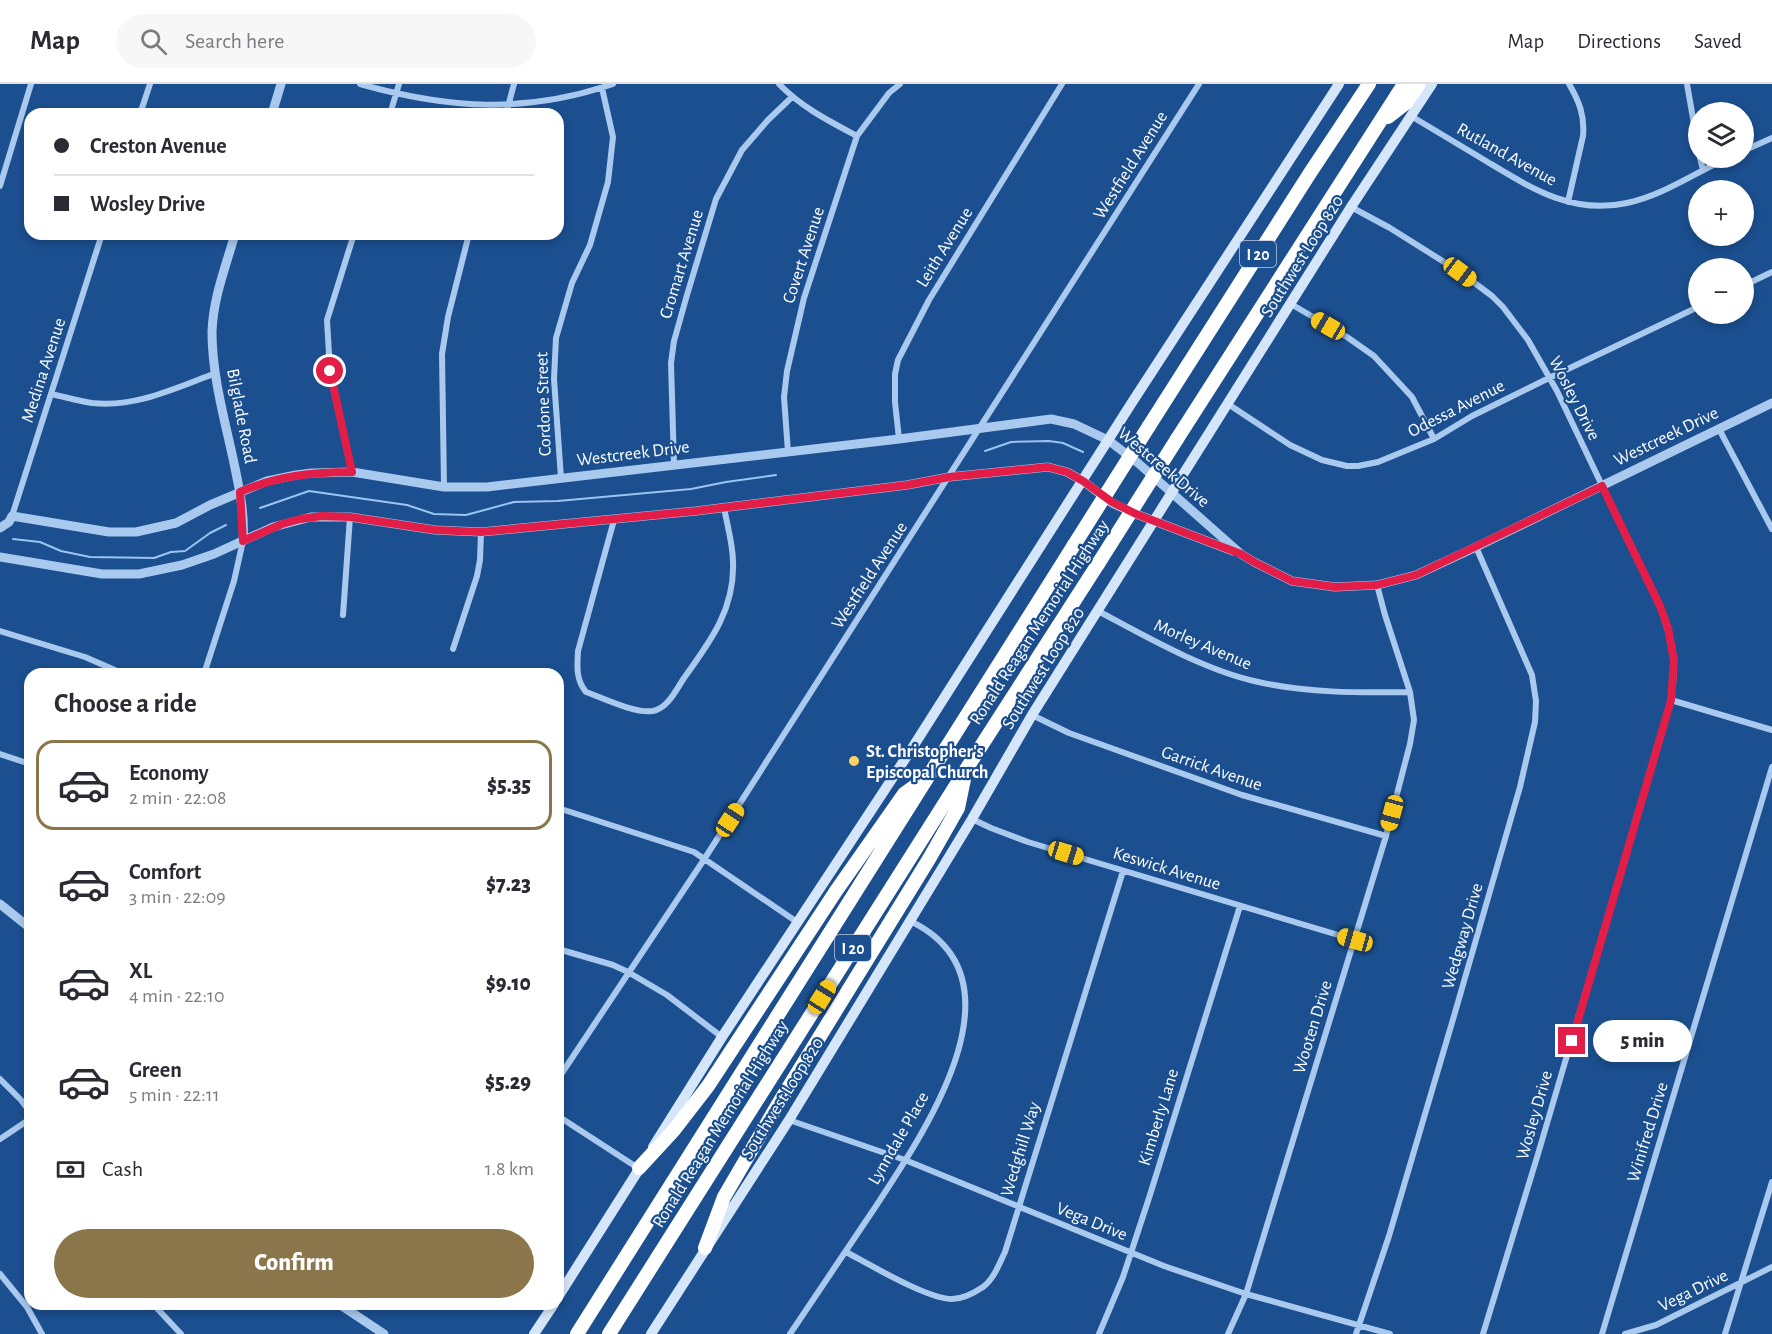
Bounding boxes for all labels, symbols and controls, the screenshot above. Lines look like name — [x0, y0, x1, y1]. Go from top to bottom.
search box — [116, 14, 536, 68]
icon: search — [137, 25, 170, 58]
text: Map — [30, 27, 80, 55]
text: Search here — [185, 30, 284, 52]
text: Map — [1508, 31, 1544, 52]
text: Directions — [1577, 31, 1661, 52]
text: Saved — [1694, 31, 1742, 52]
map controls — [1688, 102, 1754, 324]
button: layers — [1688, 102, 1754, 168]
street label: Westfield Avenue — [1090, 108, 1171, 223]
street label: Rutland Avenue — [1454, 120, 1560, 190]
text: Creston Avenue — [90, 135, 227, 157]
button: + — [1688, 180, 1754, 246]
text: Wosley Drive — [90, 193, 205, 215]
street label: Southwest Loop 820 — [1258, 193, 1348, 321]
street label: Leith Avenue — [913, 204, 976, 291]
street label: Covert Avenue — [780, 205, 828, 306]
street label: Cromart Avenue — [657, 208, 707, 321]
road number: I 20 — [1240, 241, 1276, 267]
car — [1440, 254, 1480, 290]
button: − — [1688, 258, 1754, 324]
car — [1308, 309, 1348, 343]
street label: Medina Avenue — [19, 316, 69, 425]
street label: Cordone Street — [533, 351, 555, 456]
street label: Wosley Drive — [1545, 354, 1603, 443]
route start — [316, 357, 343, 384]
street label: Bilglade Road — [223, 367, 259, 465]
street label: Odessa Avenue — [1405, 377, 1508, 441]
street label: Westcreek Drive — [1611, 404, 1721, 470]
street label: Westcreek Drive — [1114, 424, 1213, 511]
street label: Westcreek Drive — [576, 438, 691, 470]
street label: Ronald Reagan Memorial Highway — [967, 517, 1113, 728]
street label: Westfield Avenue — [829, 519, 911, 632]
street label: Southwest Loop 820 — [999, 605, 1089, 733]
street label: Morley Avenue — [1151, 616, 1254, 674]
text: Choose a ride — [54, 690, 197, 717]
place label: St. Christopher's Episcopal Church — [866, 743, 988, 782]
street label: Garrick Avenue — [1159, 743, 1264, 795]
marker: St. Christopher's Episcopal Church — [847, 754, 861, 768]
icon: car — [57, 758, 111, 812]
text: Economy — [129, 762, 209, 784]
text: $5.35 — [487, 774, 531, 796]
text: 2 min · 22:08 — [129, 788, 227, 808]
car — [1379, 793, 1405, 833]
car — [713, 800, 747, 840]
car — [1046, 839, 1086, 867]
street label: Keswick Avenue — [1111, 844, 1223, 894]
icon: car — [57, 857, 111, 911]
text: Comfort — [129, 861, 201, 883]
text: $7.23 — [486, 873, 531, 895]
street label: Wedgway Drive — [1439, 881, 1487, 991]
text: 3 min · 22:09 — [129, 887, 226, 907]
car — [1335, 926, 1375, 954]
road number: I 20 — [835, 935, 871, 961]
icon: car — [57, 956, 111, 1010]
text: XL — [129, 960, 152, 982]
text: $9.10 — [486, 972, 531, 994]
car — [805, 977, 839, 1017]
street label: Wooten Drive — [1290, 979, 1336, 1076]
text: 4 min · 22:10 — [129, 986, 224, 1006]
street label: Ronald Reagan Memorial Highway — [650, 1018, 792, 1231]
callout: 5 min — [1593, 1020, 1692, 1062]
route end — [1558, 1027, 1585, 1054]
text: 5 min — [1621, 1031, 1664, 1051]
street label: Southwest Loop 820 — [738, 1035, 828, 1163]
icon: car — [57, 1055, 111, 1109]
text: Green — [129, 1059, 182, 1081]
street label: Kimberly Lane — [1136, 1067, 1182, 1168]
street label: Wosley Drive — [1514, 1069, 1556, 1162]
text: $5.29 — [485, 1071, 531, 1093]
street label: Winifred Drive — [1624, 1080, 1672, 1184]
text: 5 min · 22:11 — [129, 1085, 220, 1105]
street label: Lynndale Place — [865, 1089, 933, 1188]
street label: Wedghill Way — [998, 1099, 1044, 1199]
icon: cash — [54, 1153, 87, 1186]
text: Cash — [102, 1158, 143, 1180]
text: 1.8 km — [485, 1159, 534, 1179]
street label: Vega Drive — [1054, 1200, 1130, 1244]
button: Confirm — [54, 1229, 534, 1298]
street label: Vega Drive — [1656, 1266, 1731, 1315]

